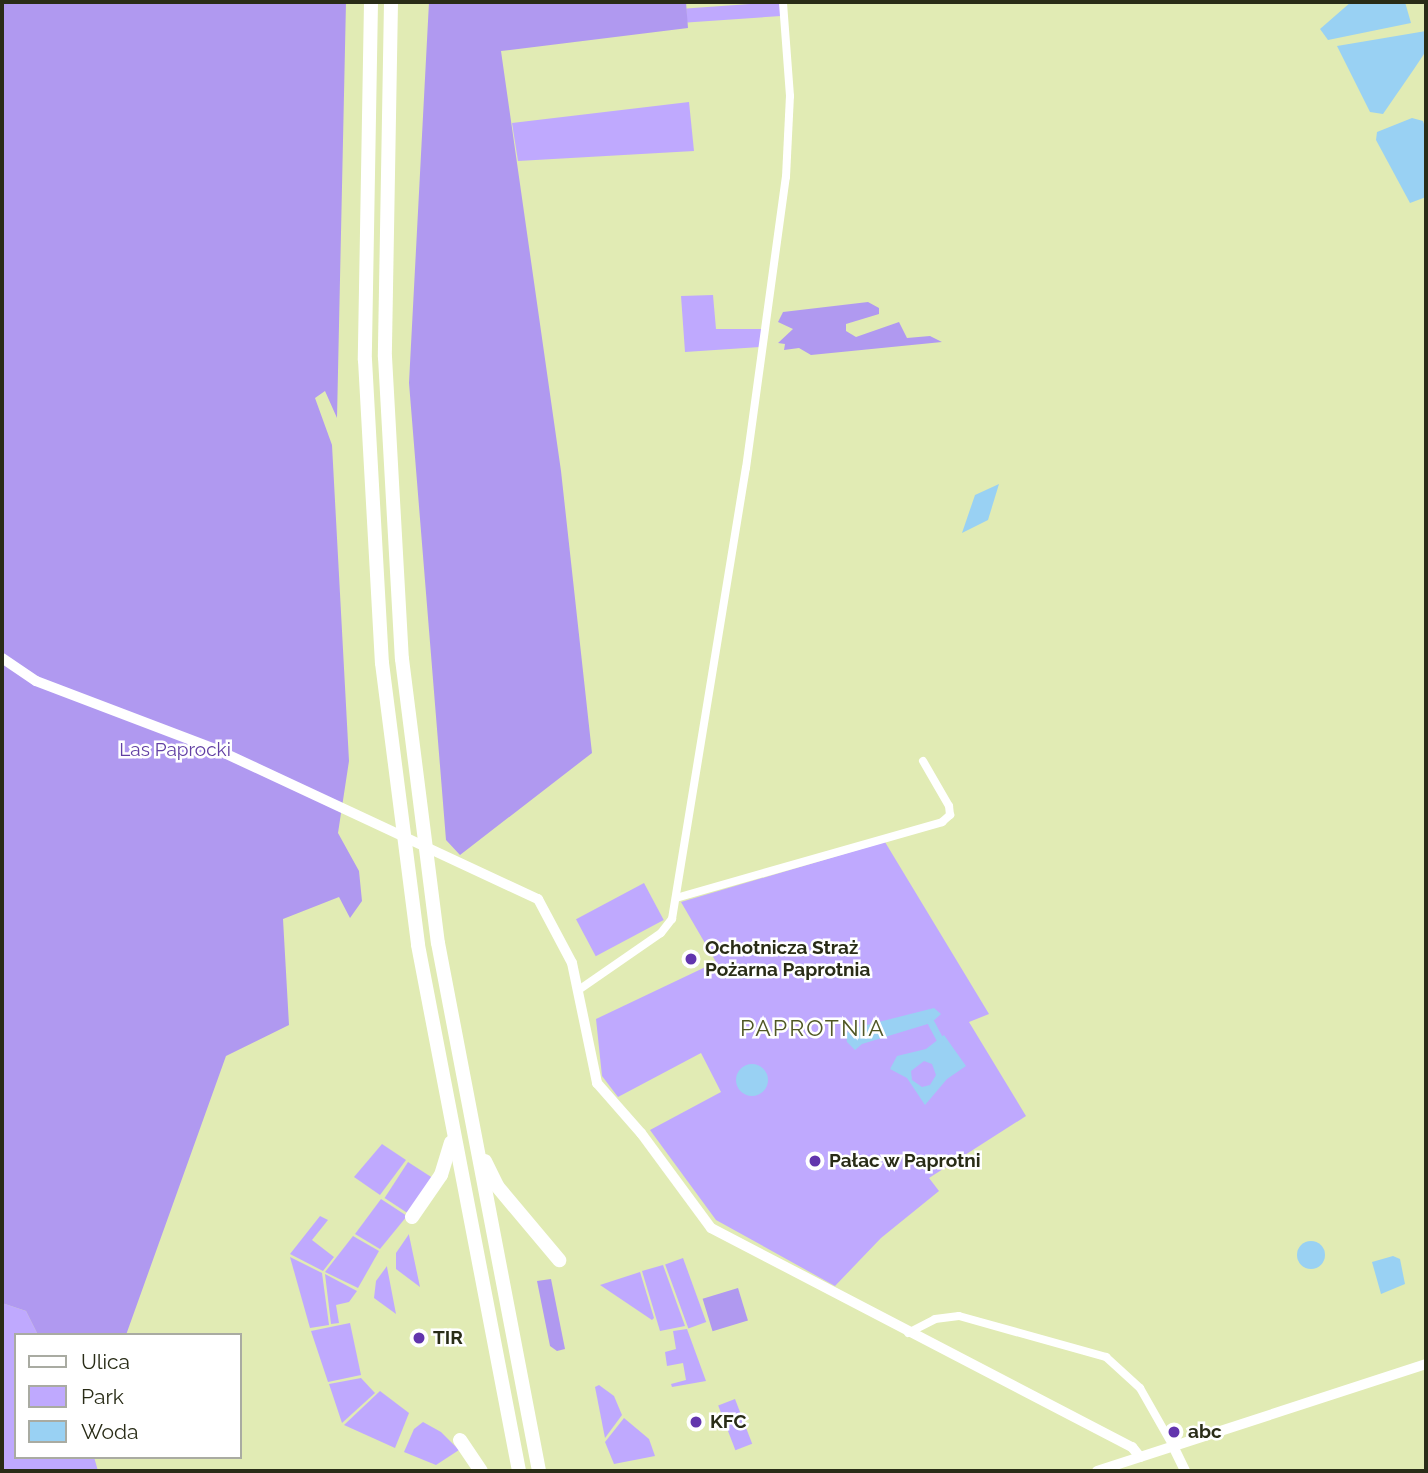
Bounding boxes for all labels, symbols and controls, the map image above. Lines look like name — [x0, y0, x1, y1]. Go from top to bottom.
park label: Las Paprocki — [119, 739, 231, 761]
place label: Ochotnicza Straż Pożarna Paprotnia — [705, 937, 870, 981]
marker: Ochotnicza Straż Pożarna Paprotnia — [683, 951, 699, 967]
district label: PAPROTNIA — [741, 1014, 885, 1042]
place label: Pałac w Paprotni — [829, 1150, 982, 1172]
marker: Pałac w Paprotni — [807, 1153, 823, 1169]
place label: TIR — [433, 1327, 463, 1349]
marker: TIR — [411, 1330, 427, 1346]
legend — [14, 1333, 242, 1459]
text: Ulica — [81, 1349, 130, 1374]
text: Park — [81, 1384, 124, 1409]
place label: KFC — [710, 1411, 746, 1433]
marker: KFC — [688, 1414, 704, 1430]
text: Woda — [81, 1419, 139, 1444]
place label: abc — [1188, 1421, 1222, 1443]
marker: abc — [1166, 1424, 1182, 1440]

